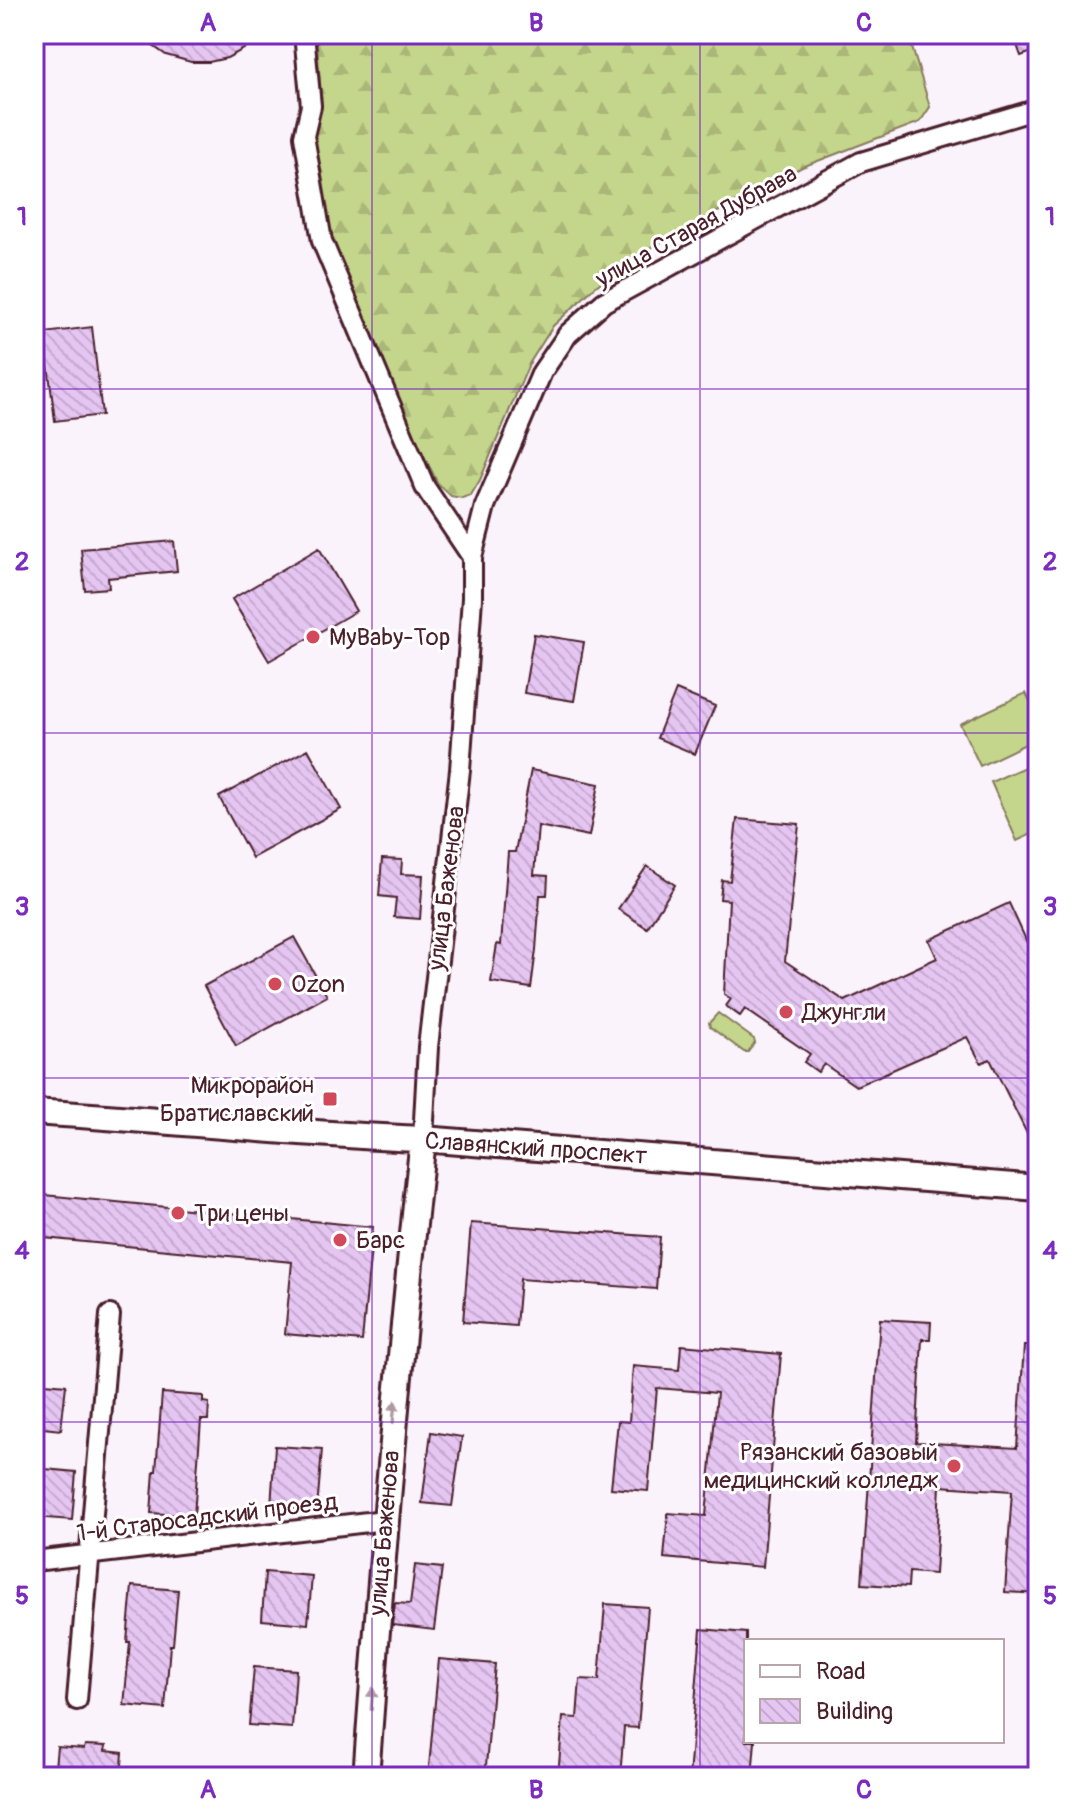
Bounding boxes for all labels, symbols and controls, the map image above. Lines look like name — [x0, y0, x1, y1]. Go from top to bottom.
text: A — [200, 7, 217, 39]
text: B — [529, 7, 543, 39]
text: C — [856, 7, 872, 39]
street label: улица Старая Дубрава — [590, 159, 802, 294]
text: 1 — [17, 201, 27, 233]
text: 1 — [1045, 201, 1055, 233]
text: 2 — [15, 546, 29, 578]
text: 2 — [1043, 546, 1057, 578]
place label: MyBaby-Top — [329, 623, 450, 652]
marker: MyBaby-Top — [304, 628, 322, 646]
street label: улица Баженова — [422, 804, 471, 973]
text: 3 — [15, 891, 29, 923]
text: 3 — [1043, 891, 1057, 923]
place label: Ozon — [291, 970, 345, 999]
marker: Ozon — [266, 975, 284, 993]
place label: Джунгли — [801, 998, 886, 1027]
marker: Джунгли — [777, 1003, 795, 1021]
place label: Микрорайон Братиславский — [160, 1071, 314, 1128]
marker: Микрорайон Братиславский — [321, 1090, 339, 1108]
street label: Славянский проспект — [424, 1126, 648, 1171]
place label: Три цены — [194, 1199, 289, 1228]
marker: Три цены — [169, 1204, 187, 1222]
place label: Барс — [356, 1226, 405, 1255]
marker: Барс — [331, 1231, 349, 1249]
text: 4 — [14, 1235, 30, 1267]
text: 4 — [1042, 1235, 1058, 1267]
one-way arrow — [388, 1399, 401, 1424]
place label: Рязанский базовый медицинский колледж — [703, 1438, 939, 1495]
street label: улица Баженова — [363, 1449, 406, 1618]
marker: Рязанский базовый медицинский колледж — [945, 1457, 963, 1475]
street label: 1-й Старосадский проезд — [75, 1487, 340, 1548]
text: 5 — [15, 1580, 29, 1612]
text: 5 — [1043, 1580, 1057, 1612]
legend — [744, 1639, 1004, 1743]
text: Road — [816, 1657, 866, 1686]
one-way arrow — [366, 1686, 379, 1711]
text: Building — [816, 1697, 893, 1726]
text: A — [200, 1774, 217, 1806]
text: B — [529, 1774, 543, 1806]
text: C — [856, 1774, 872, 1806]

